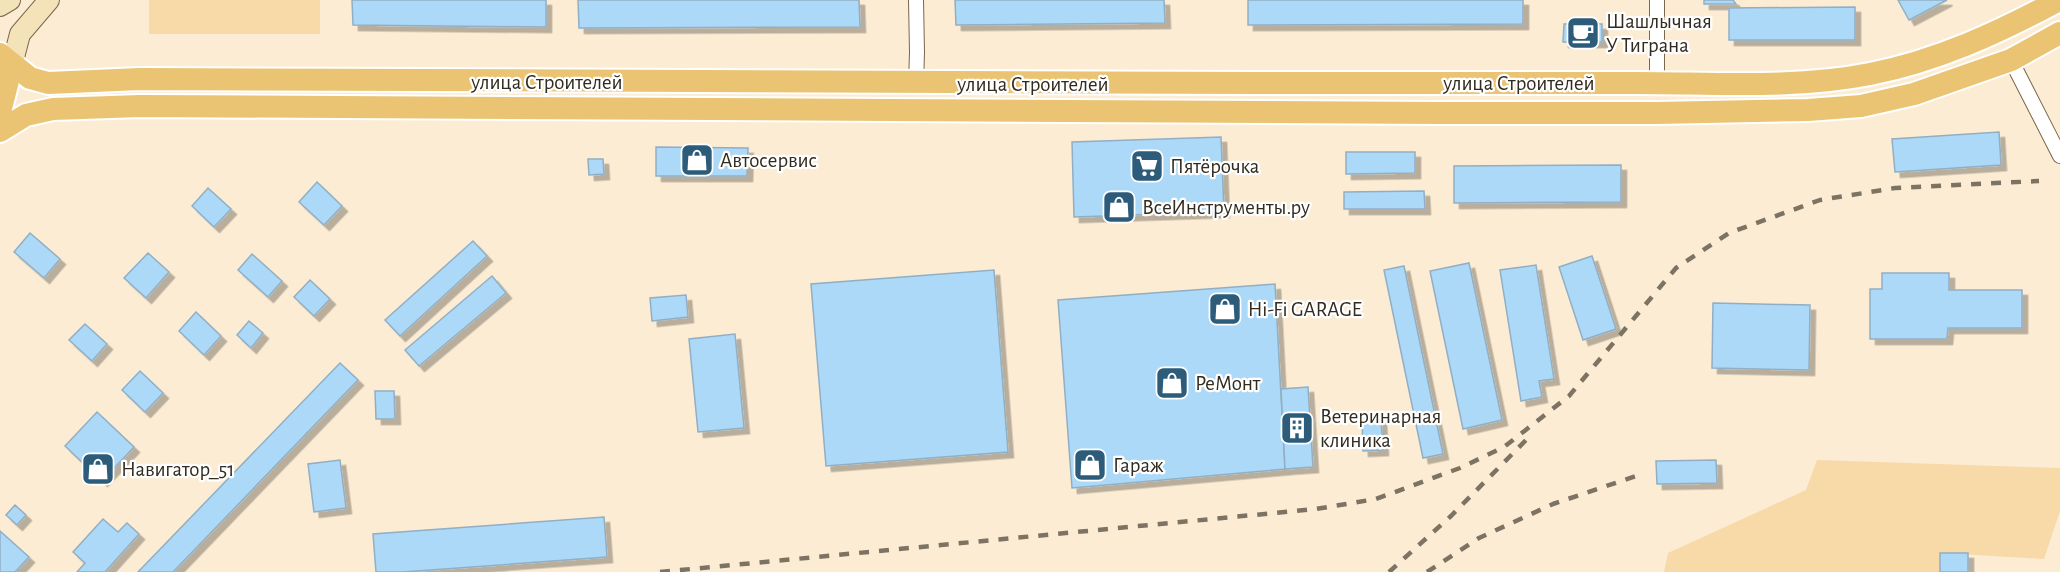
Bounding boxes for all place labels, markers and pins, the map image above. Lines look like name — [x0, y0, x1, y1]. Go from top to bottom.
place label: Шашлычная У Тиграна — [1606, 11, 1712, 56]
cafe icon: Шашлычная У Тиграна — [1565, 15, 1601, 51]
shop icon: Автосервис — [679, 142, 715, 178]
supermarket icon: Пятёрочка — [1129, 148, 1165, 184]
place label: Автосервис — [720, 150, 817, 171]
place label: Пятёрочка — [1170, 156, 1260, 177]
shop icon: ВсеИнструменты.ру — [1101, 189, 1137, 225]
place label: ВсеИнструменты.ру — [1142, 197, 1310, 218]
shop icon: Hi-Fi GARAGE — [1207, 291, 1243, 327]
place label: Hi-Fi GARAGE — [1248, 299, 1362, 320]
shop icon: РеМонт — [1154, 365, 1190, 401]
place label: РеМонт — [1195, 373, 1261, 394]
place label: Ветеринарная клиника — [1320, 406, 1441, 451]
building icon: Ветеринарная клиника — [1279, 410, 1315, 446]
shop icon: Гараж — [1072, 447, 1108, 483]
shop icon: Навигатор_51 — [80, 451, 116, 487]
place label: Гараж — [1113, 455, 1164, 476]
place label: Навигатор_51 — [121, 459, 235, 480]

